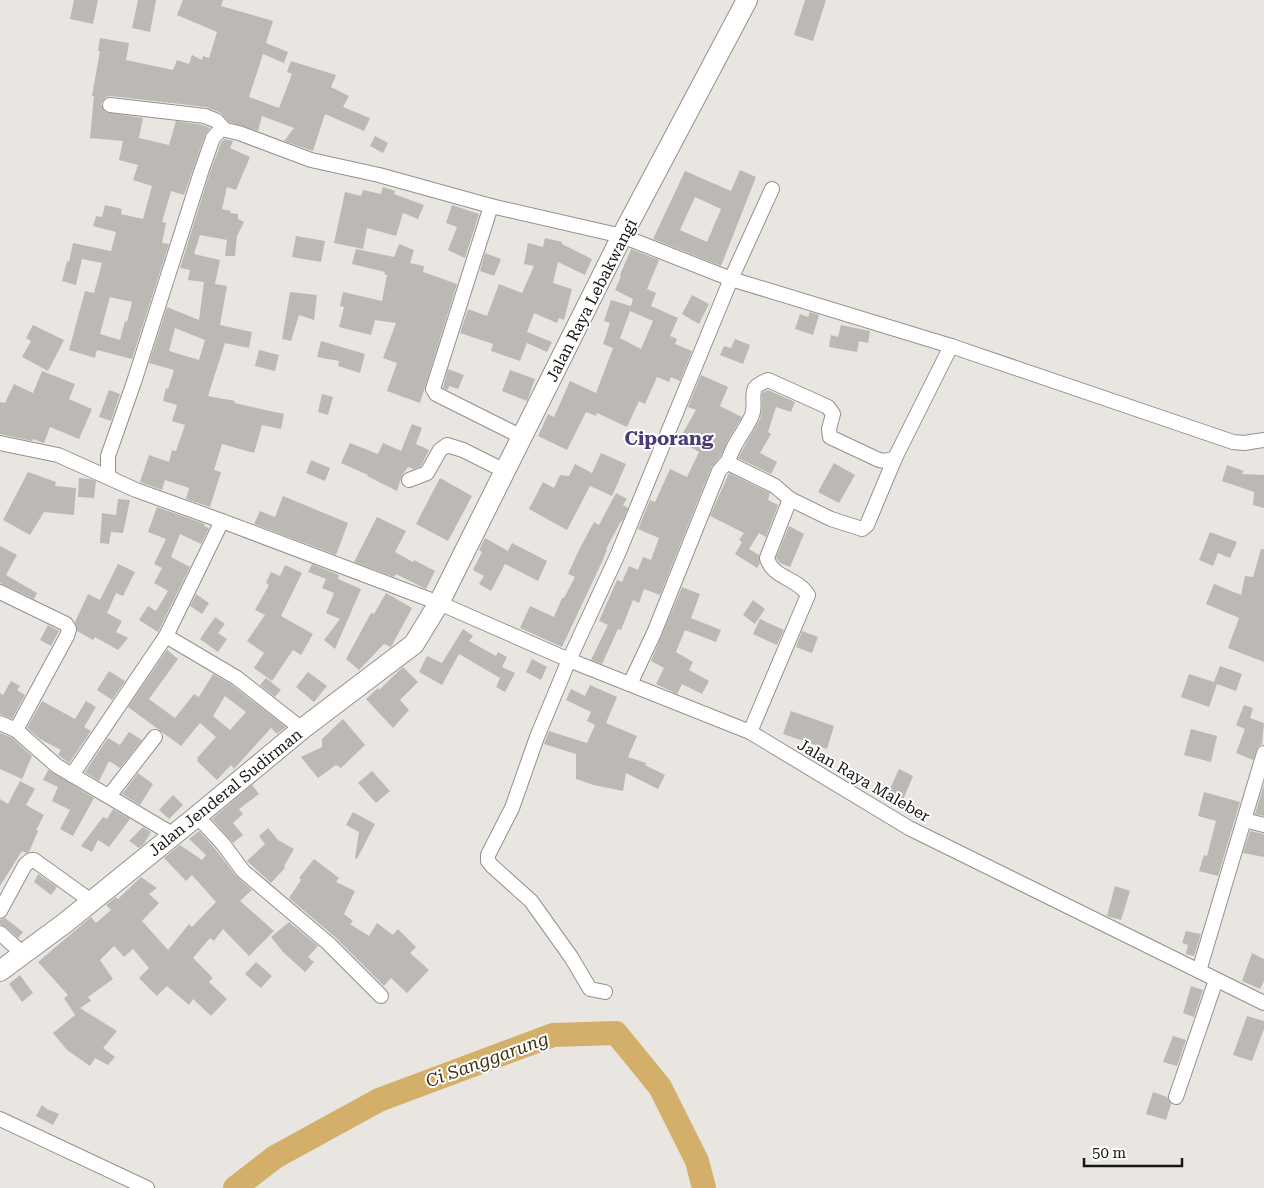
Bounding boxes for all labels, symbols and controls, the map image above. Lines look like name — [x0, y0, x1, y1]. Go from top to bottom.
street label: Jalan Raya Lebakwangi — [542, 216, 641, 385]
district label: Ciporang — [625, 427, 714, 450]
street label: Jalan Jenderal Sudirman — [145, 725, 306, 860]
street label: Jalan Raya Maleber — [794, 735, 934, 826]
water label: Ci Sanggarung — [423, 1028, 551, 1091]
scale bar — [1084, 1136, 1182, 1168]
text: 50 m — [1092, 1144, 1127, 1162]

